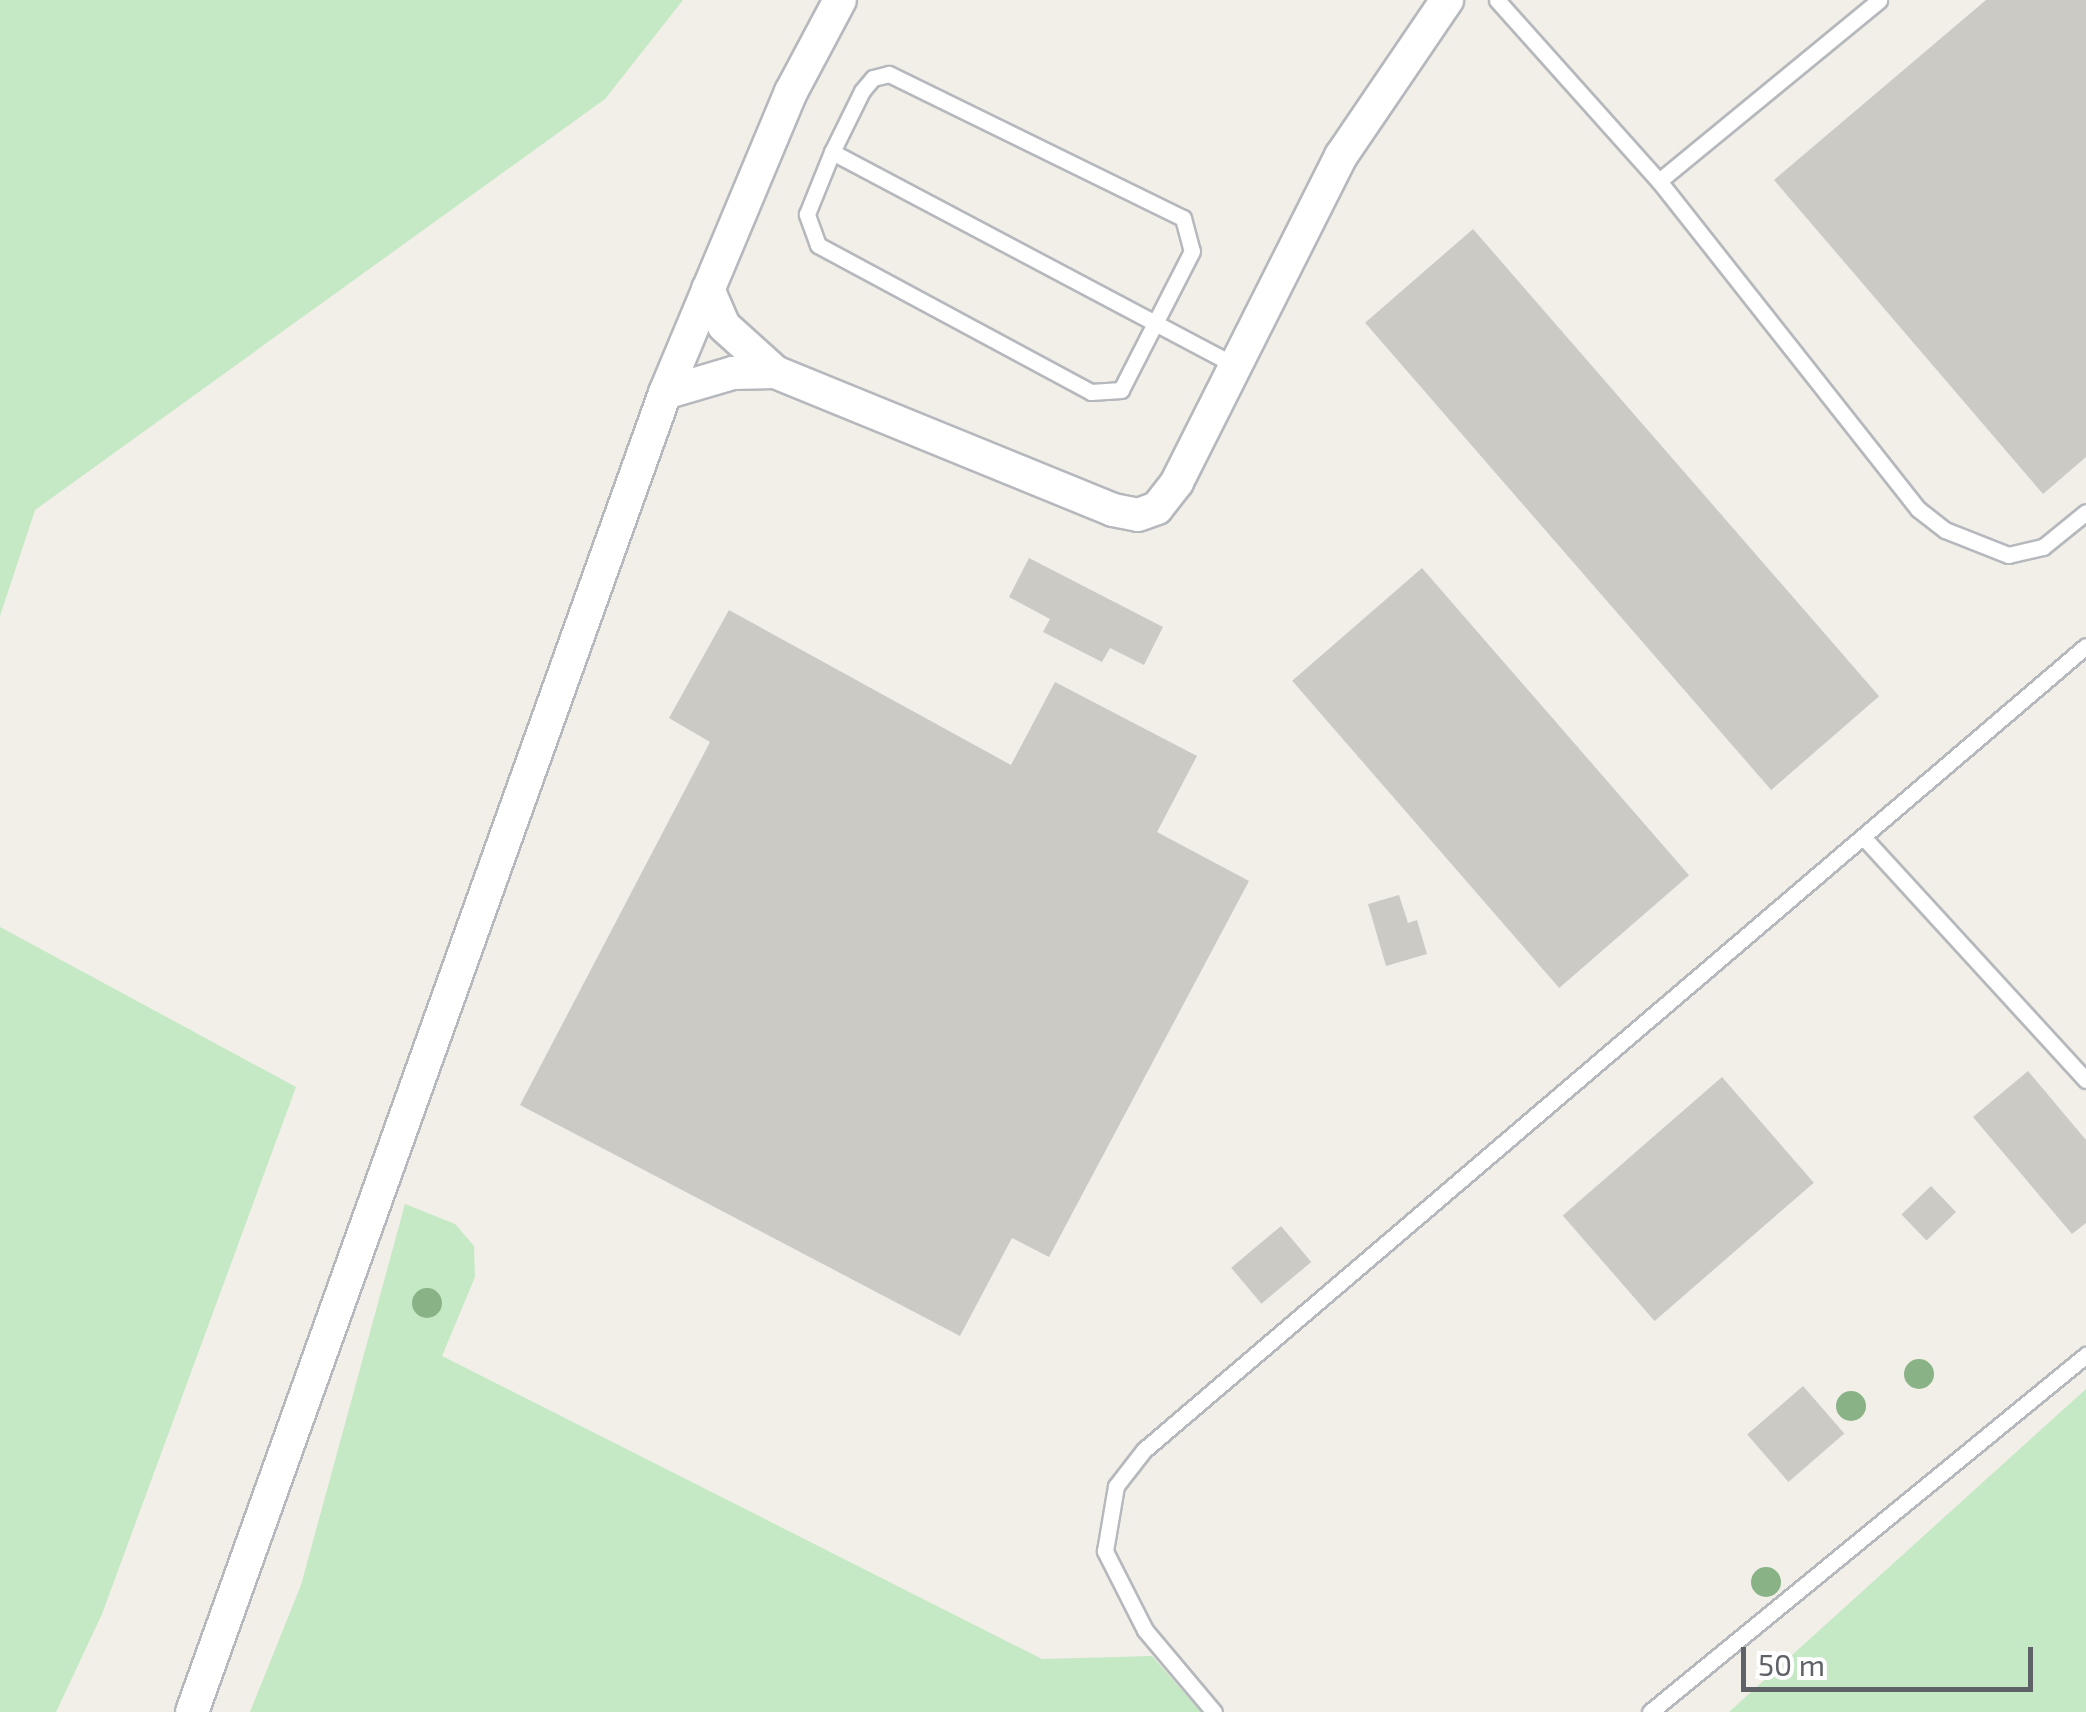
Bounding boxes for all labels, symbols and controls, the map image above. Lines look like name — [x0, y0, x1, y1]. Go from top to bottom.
scale bar — [1746, 1627, 2038, 1689]
text: 50 m — [1758, 1646, 1825, 1682]

